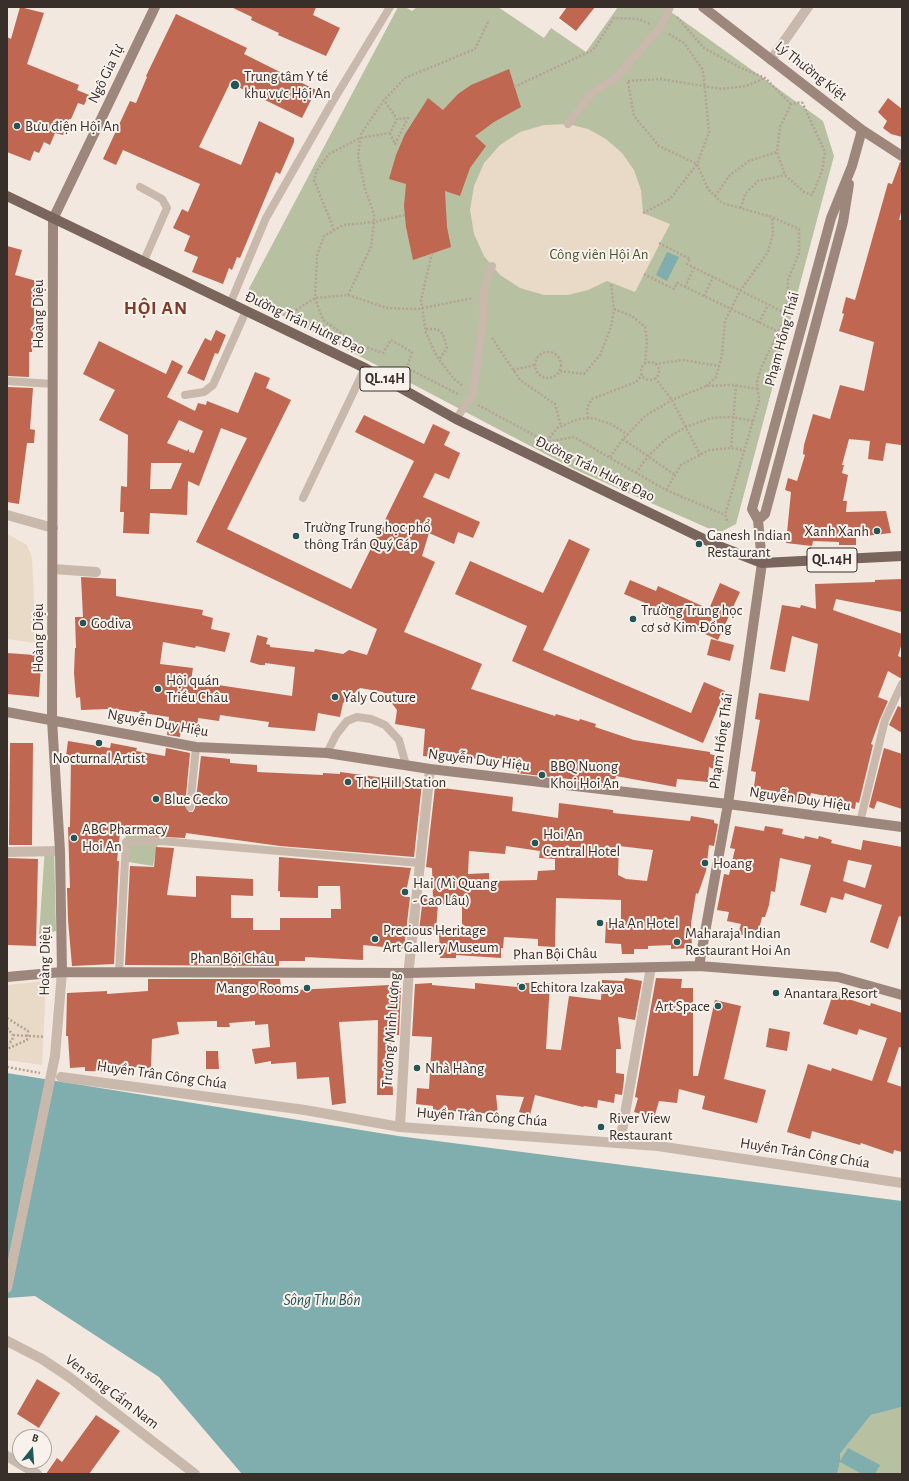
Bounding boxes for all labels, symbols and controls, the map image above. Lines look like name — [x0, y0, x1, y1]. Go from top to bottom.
street label: Lý Thường Kiệt — [771, 37, 851, 105]
street label: Ngô Gia Tự — [84, 42, 128, 106]
place label: Trung tâm Y tế khu vực Hội An — [244, 67, 331, 102]
marker: Trung tâm Y tế khu vực Hội An — [229, 79, 241, 91]
place label: Bưu điện Hội An — [25, 117, 119, 135]
marker: Bưu điện Hội An — [12, 121, 22, 131]
park label: Công viên Hội An — [549, 245, 649, 263]
street label: Hoàng Diệu — [29, 279, 47, 349]
street label: Đường Trần Hưng Đạo — [242, 287, 368, 359]
street label: Phạm Hồng Thái — [761, 290, 803, 388]
district label: HỘI AN — [124, 297, 188, 319]
road number: QL.14H — [360, 367, 410, 391]
street label: Đường Trần Hưng Đạo — [532, 432, 658, 506]
place label: Trường Trung học phổ thông Trần Quý Cáp — [304, 518, 431, 553]
place label: Xanh Xanh — [804, 522, 869, 540]
place label: Ganesh Indian Restaurant — [707, 526, 791, 561]
marker: Xanh Xanh — [872, 526, 882, 536]
marker: Trường Trung học phổ thông Trần Quý Cáp — [291, 531, 301, 541]
marker: Ganesh Indian Restaurant — [694, 539, 704, 549]
road number: QL.14H — [807, 548, 857, 572]
place label: Trường Trung học cơ sở Kim Đồng — [641, 601, 742, 636]
street label: Hoàng Diệu — [29, 603, 47, 673]
place label: Godiva — [91, 614, 131, 632]
marker: Trường Trung học cơ sở Kim Đồng — [628, 614, 638, 624]
marker: Godiva — [78, 618, 88, 628]
place label: Hội quán Triều Châu — [166, 671, 228, 706]
marker: Hội quán Triều Châu — [153, 684, 163, 694]
place label: Yaly Couture — [343, 688, 416, 706]
marker: Yaly Couture — [330, 692, 340, 702]
street label: Phạm Hồng Thái — [705, 692, 737, 790]
street label: Nguyễn Duy Hiệu — [106, 705, 210, 741]
marker: Nocturnal Artist — [94, 738, 104, 748]
street label: Nguyễn Duy Hiệu — [427, 745, 531, 775]
place label: Nocturnal Artist — [52, 749, 146, 767]
place label: BBQ Nuong Khoi Hoi An — [550, 757, 619, 792]
marker: BBQ Nuong Khoi Hoi An — [537, 770, 547, 780]
place label: The Hill Station — [356, 773, 446, 791]
marker: The Hill Station — [343, 777, 353, 787]
street label: Nguyễn Duy Hiệu — [748, 783, 852, 815]
place label: Blue Gecko — [164, 790, 228, 808]
marker: Blue Gecko — [151, 794, 161, 804]
place label: ABC Pharmacy Hoi An — [82, 820, 167, 855]
place label: Hoi An Central Hotel — [543, 825, 620, 860]
marker: ABC Pharmacy Hoi An — [69, 833, 79, 843]
marker: Hoi An Central Hotel — [530, 838, 540, 848]
place label: Hoang — [713, 854, 752, 872]
marker: Hoang — [700, 858, 710, 868]
place label: Hai (Mì Quang - Cao Lâu) — [413, 874, 497, 909]
marker: Hai (Mì Quang - Cao Lâu) — [400, 887, 410, 897]
place label: Ha An Hotel — [608, 914, 679, 932]
marker: Ha An Hotel — [595, 918, 605, 928]
place label: Precious Heritage Art Gallery Museum — [383, 921, 499, 956]
place label: Maharaja Indian Restaurant Hoi An — [685, 924, 791, 959]
street label: Hoàng Diệu — [35, 926, 55, 996]
marker: Precious Heritage Art Gallery Museum — [370, 934, 380, 944]
marker: Maharaja Indian Restaurant Hoi An — [672, 937, 682, 947]
street label: Phan Bội Châu — [513, 944, 597, 964]
street label: Phan Bội Châu — [190, 949, 274, 967]
street label: Trương Minh Lượng — [378, 972, 404, 1088]
place label: Echitora Izakaya — [530, 978, 623, 996]
place label: Mango Rooms — [216, 979, 299, 997]
marker: Echitora Izakaya — [517, 982, 527, 992]
marker: Mango Rooms — [302, 983, 312, 993]
place label: Anantara Resort — [784, 984, 878, 1002]
marker: Anantara Resort — [771, 988, 781, 998]
place label: Art Space — [655, 997, 710, 1015]
marker: Art Space — [713, 1001, 723, 1011]
street label: Huyền Trân Công Chúa — [96, 1057, 228, 1093]
place label: Nhà Hàng — [425, 1059, 484, 1077]
marker: Nhà Hàng — [412, 1063, 422, 1073]
street label: Huyền Trân Công Chúa — [416, 1103, 548, 1131]
place label: River View Restaurant — [609, 1109, 672, 1144]
marker: River View Restaurant — [596, 1122, 606, 1132]
street label: Huyền Trân Công Chúa — [739, 1134, 871, 1172]
water label: Sông Thu Bồn — [283, 1290, 361, 1310]
street label: Ven sông Cẩm Nam — [61, 1351, 163, 1433]
north arrow — [12, 1429, 52, 1469]
text: B — [31, 1432, 40, 1444]

